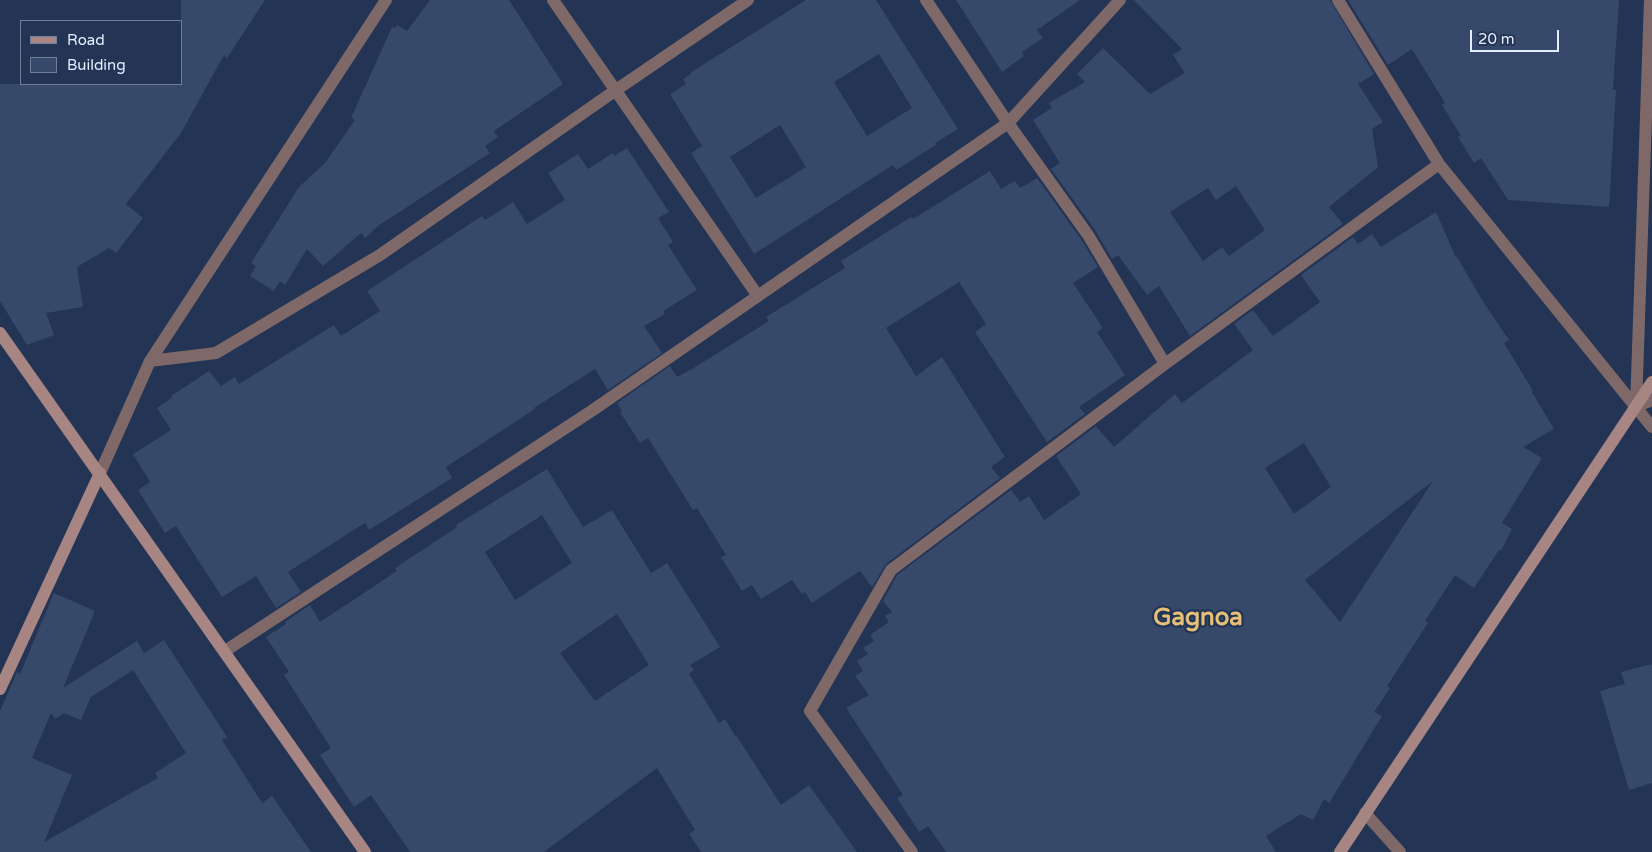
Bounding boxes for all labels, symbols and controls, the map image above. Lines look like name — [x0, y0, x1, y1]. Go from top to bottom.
legend — [20, 20, 182, 85]
scale bar — [1472, 20, 1561, 52]
text: 20 m — [1478, 30, 1515, 48]
text: Road — [67, 31, 105, 49]
text: Building — [67, 56, 126, 74]
district label: Gagnoa — [1153, 605, 1243, 633]

